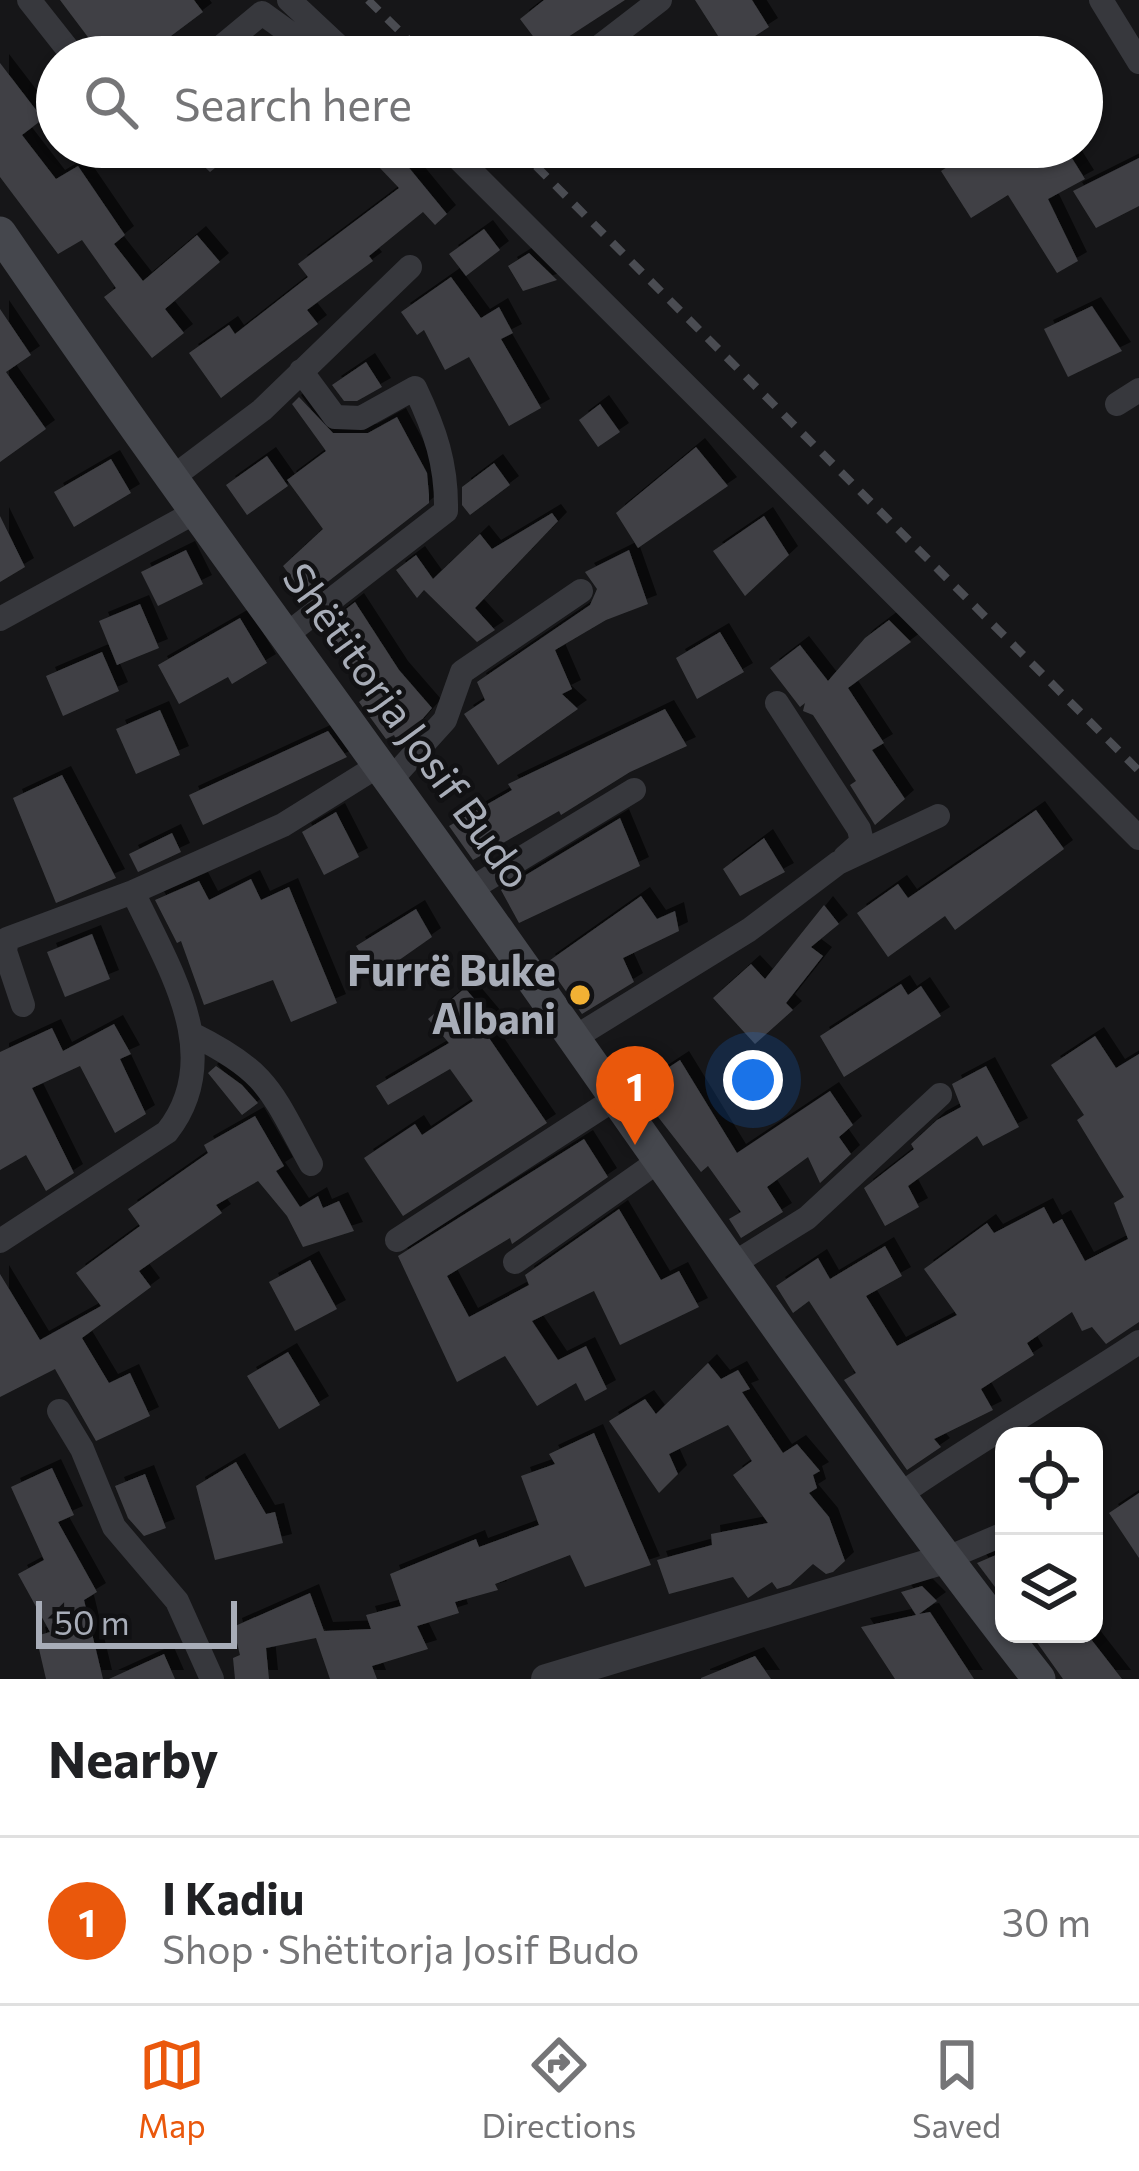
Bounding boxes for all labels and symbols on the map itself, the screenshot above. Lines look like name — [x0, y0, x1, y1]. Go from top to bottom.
street label: Shëtitorja Josif Budo — [273, 552, 544, 898]
place label: Furrë Buke Albani — [347, 943, 556, 1043]
marker: Furrë Buke Albani — [567, 982, 593, 1008]
pin: 1 — [596, 1046, 674, 1145]
your location — [723, 1050, 783, 1110]
scale bar — [36, 1595, 237, 1648]

